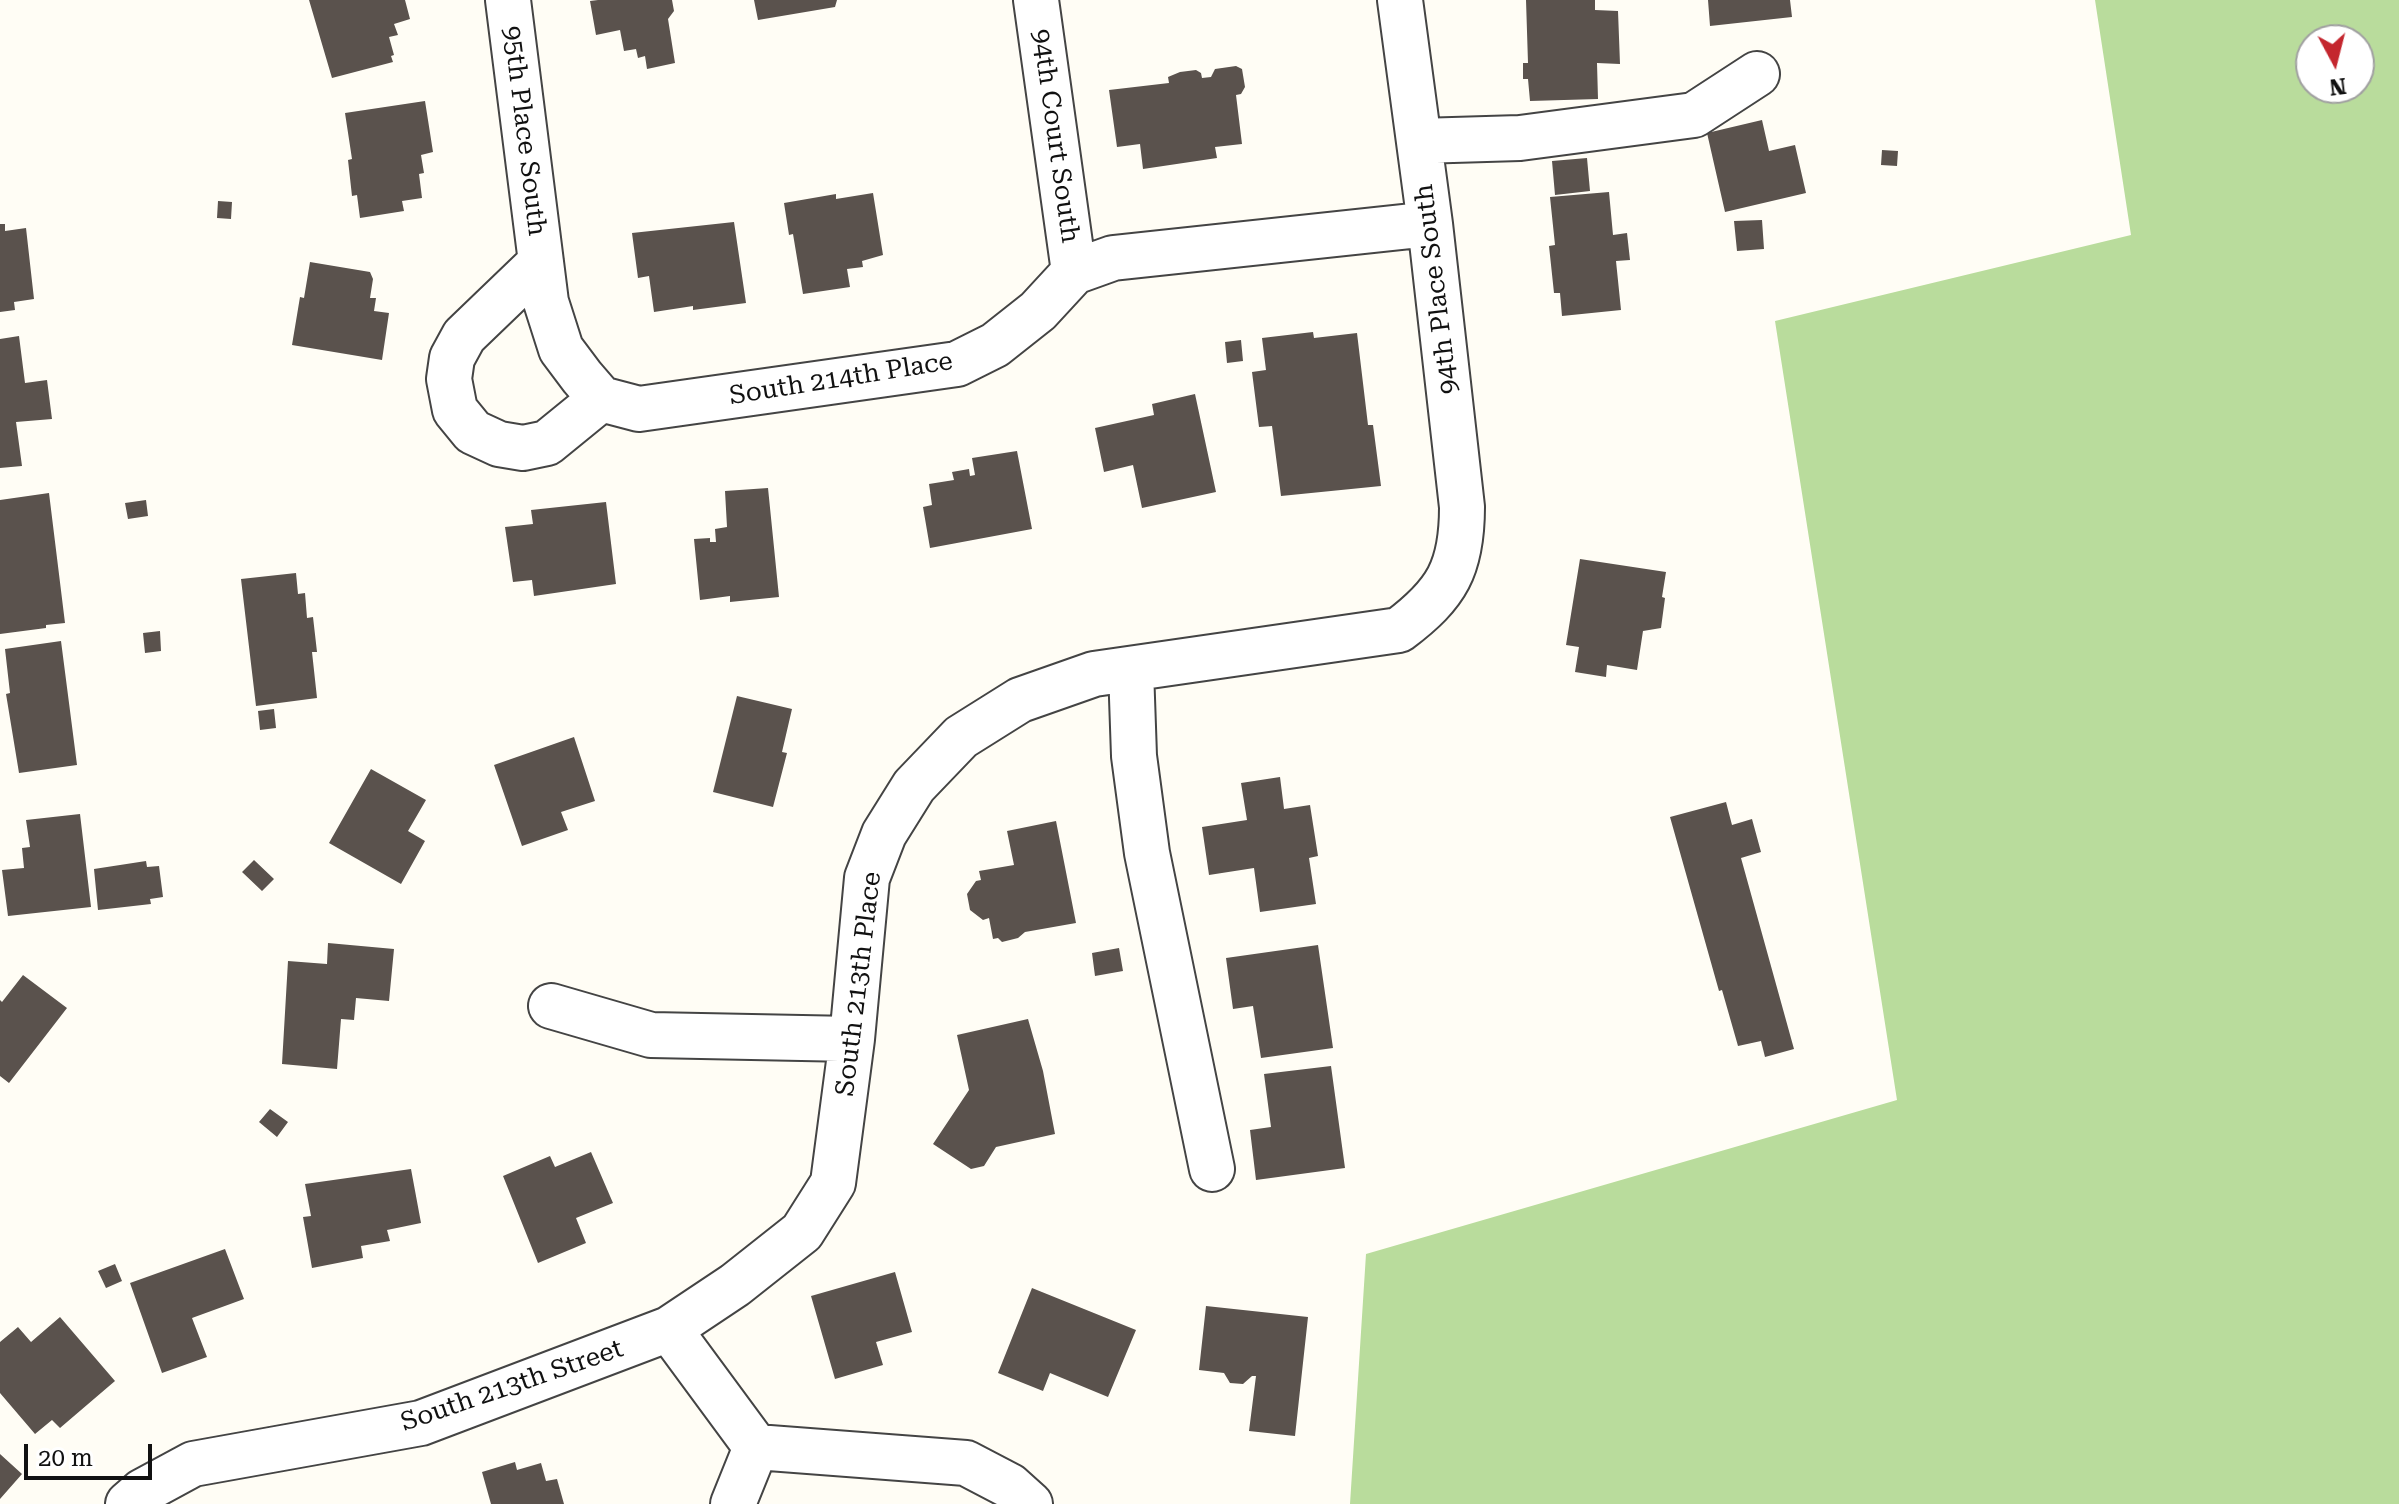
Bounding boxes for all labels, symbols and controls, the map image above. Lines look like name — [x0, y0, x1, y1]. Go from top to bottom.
street label: 95th Place South — [496, 24, 552, 238]
north arrow — [2295, 24, 2375, 104]
street label: 94th Court South — [1025, 27, 1085, 245]
text: N — [2328, 73, 2348, 100]
street label: 94th Place South — [1409, 182, 1465, 396]
street label: South 214th Place — [727, 346, 955, 412]
street label: South 213th Place — [830, 870, 888, 1098]
street label: South 213th Street — [397, 1333, 627, 1439]
scale bar — [28, 1428, 156, 1478]
text: 20 m — [38, 1444, 93, 1472]

